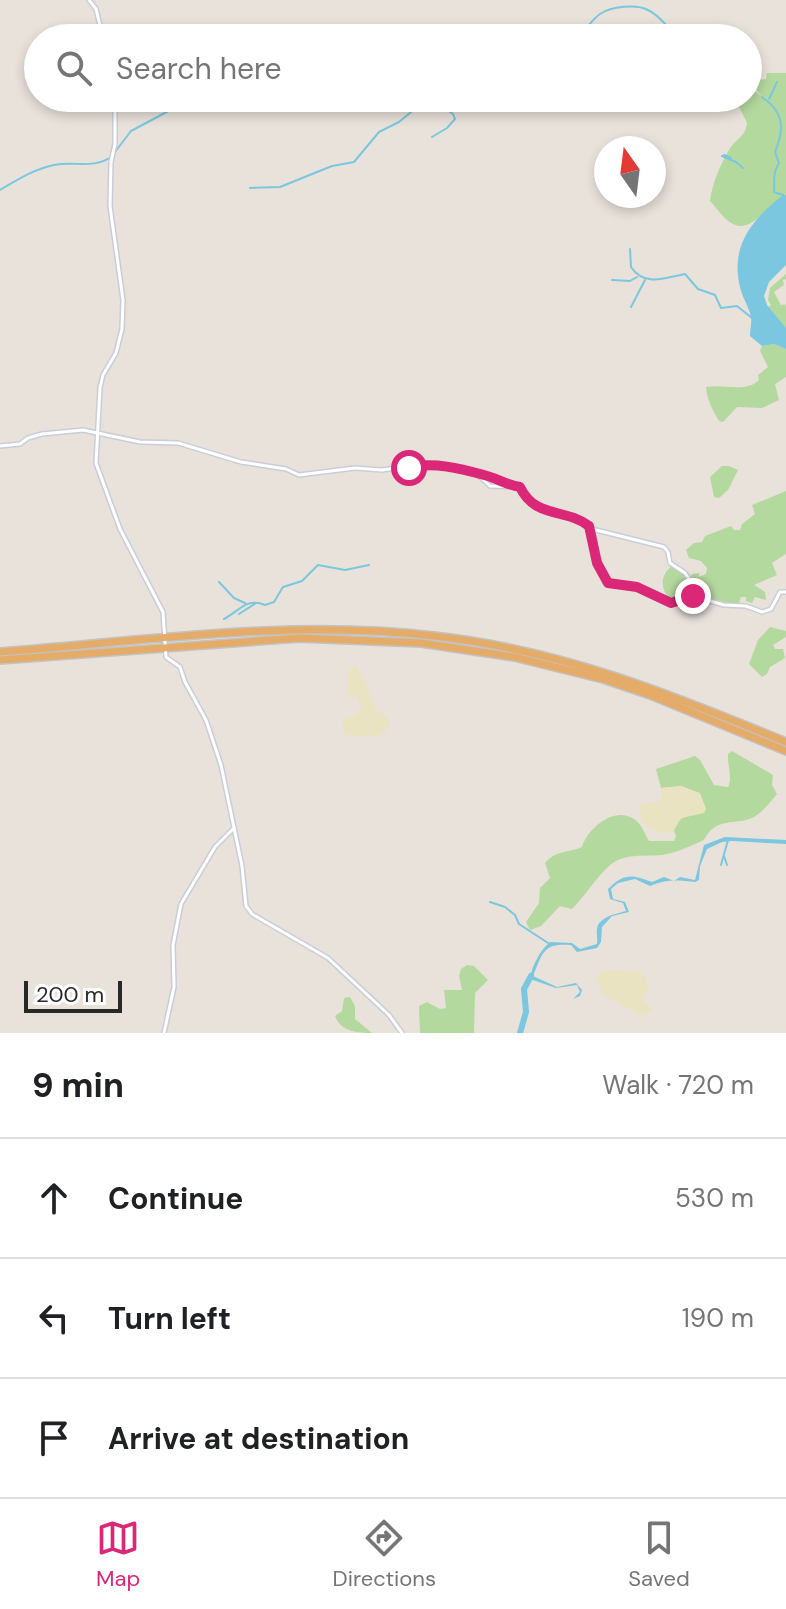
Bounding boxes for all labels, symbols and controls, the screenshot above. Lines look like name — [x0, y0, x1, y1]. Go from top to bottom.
search box — [24, 24, 762, 112]
icon: search — [52, 46, 96, 90]
text: Search here — [116, 49, 282, 88]
north arrow — [594, 136, 666, 208]
route start — [391, 450, 427, 486]
route end — [675, 578, 711, 614]
scale bar — [24, 977, 122, 1013]
text: 200 m — [36, 980, 104, 1009]
text: 9 min — [32, 1063, 124, 1108]
text: Walk · 720 m — [602, 1068, 754, 1102]
icon: ahead — [32, 1176, 76, 1220]
text: Continue — [108, 1179, 243, 1218]
text: 530 m — [675, 1181, 754, 1215]
icon: left — [32, 1296, 76, 1340]
text: Turn left — [108, 1299, 231, 1338]
text: 190 m — [682, 1301, 754, 1335]
icon: arrive — [32, 1416, 76, 1460]
text: Arrive at destination — [108, 1419, 409, 1458]
tab: Map — [96, 1516, 140, 1593]
tab: Directions — [333, 1516, 436, 1593]
tab: Saved — [628, 1516, 690, 1593]

